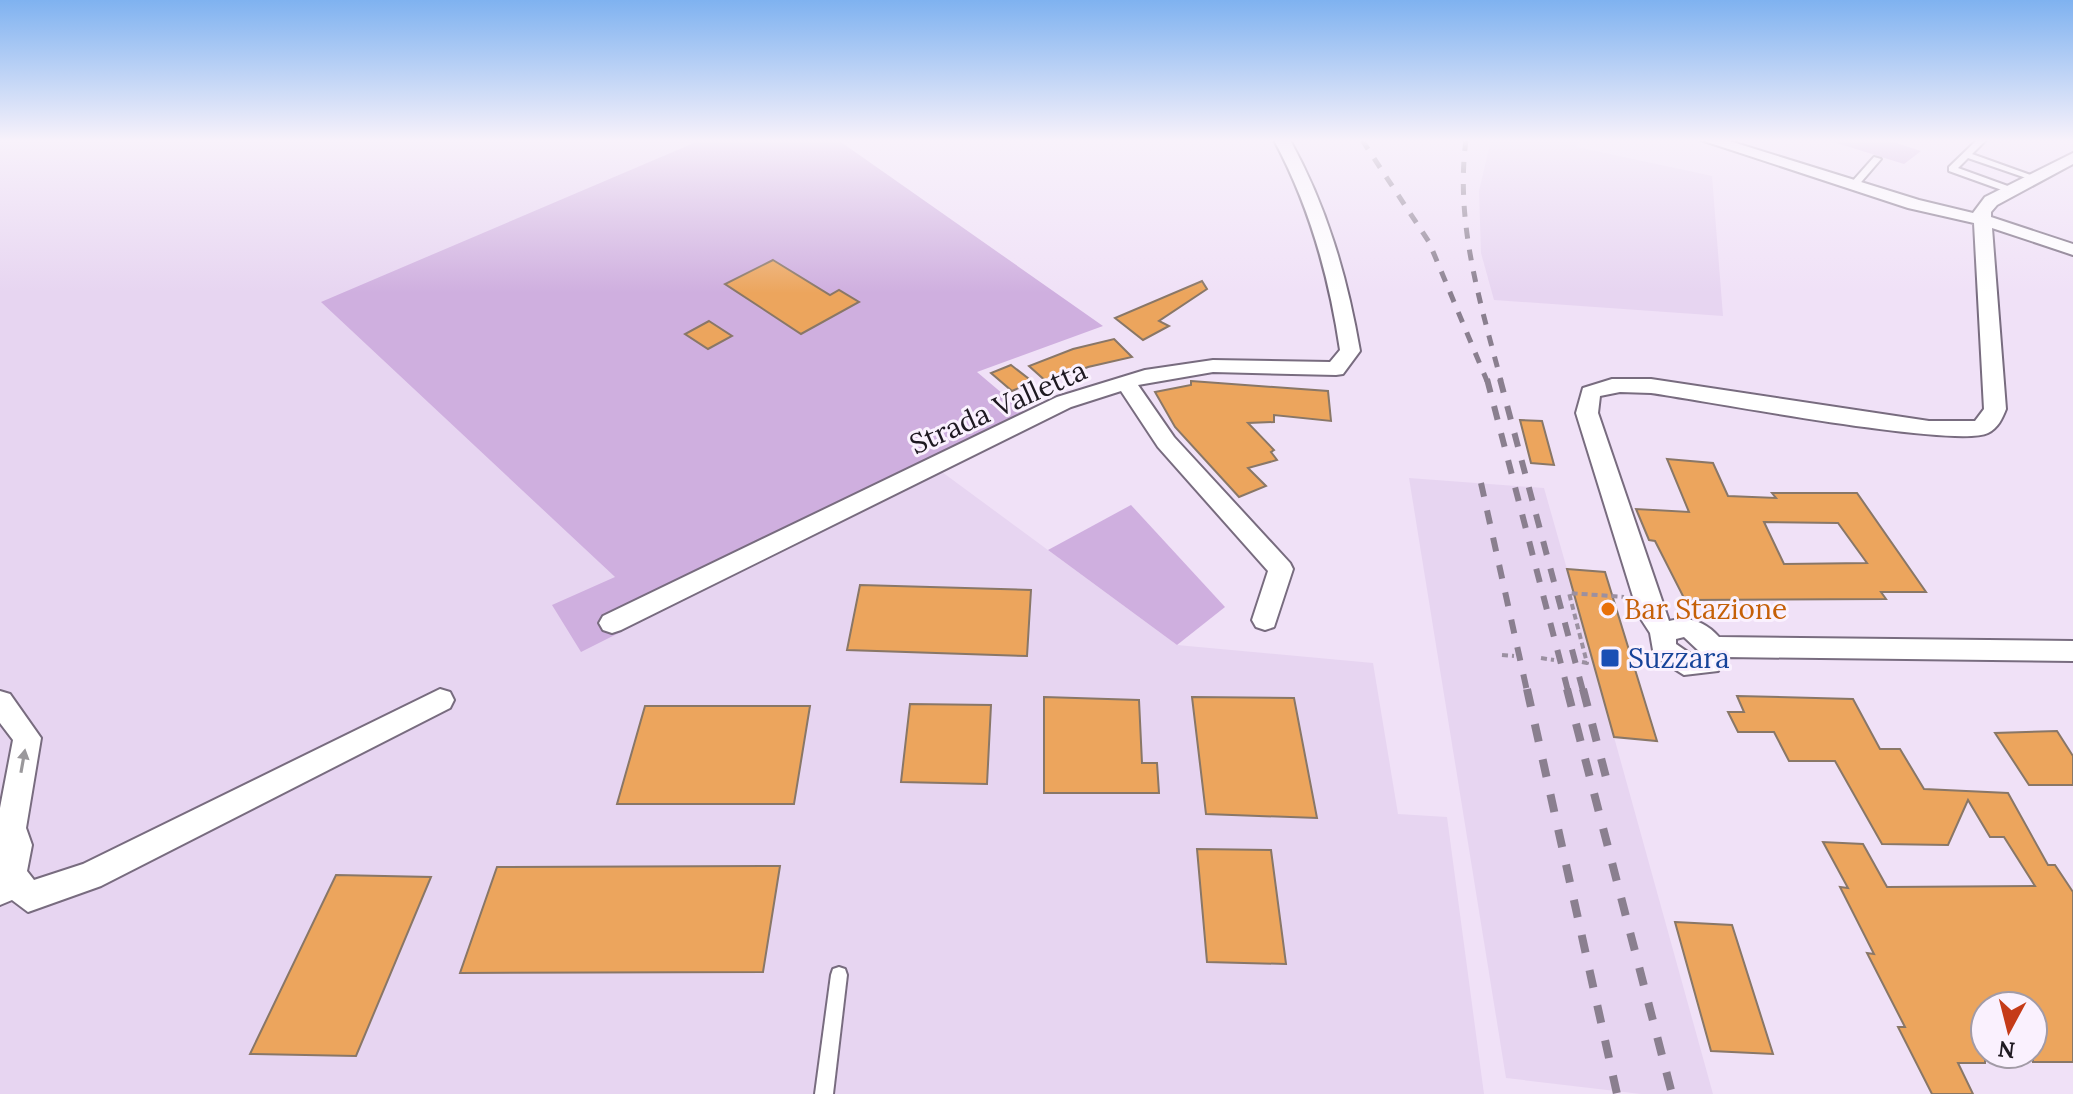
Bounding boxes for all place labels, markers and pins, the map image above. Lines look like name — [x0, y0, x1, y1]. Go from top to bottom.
place label: Bar Stazione — [1624, 591, 1787, 627]
marker: Bar Stazione — [1599, 600, 1617, 618]
place label: Suzzara — [1628, 640, 1730, 676]
marker: Suzzara — [1599, 647, 1621, 669]

